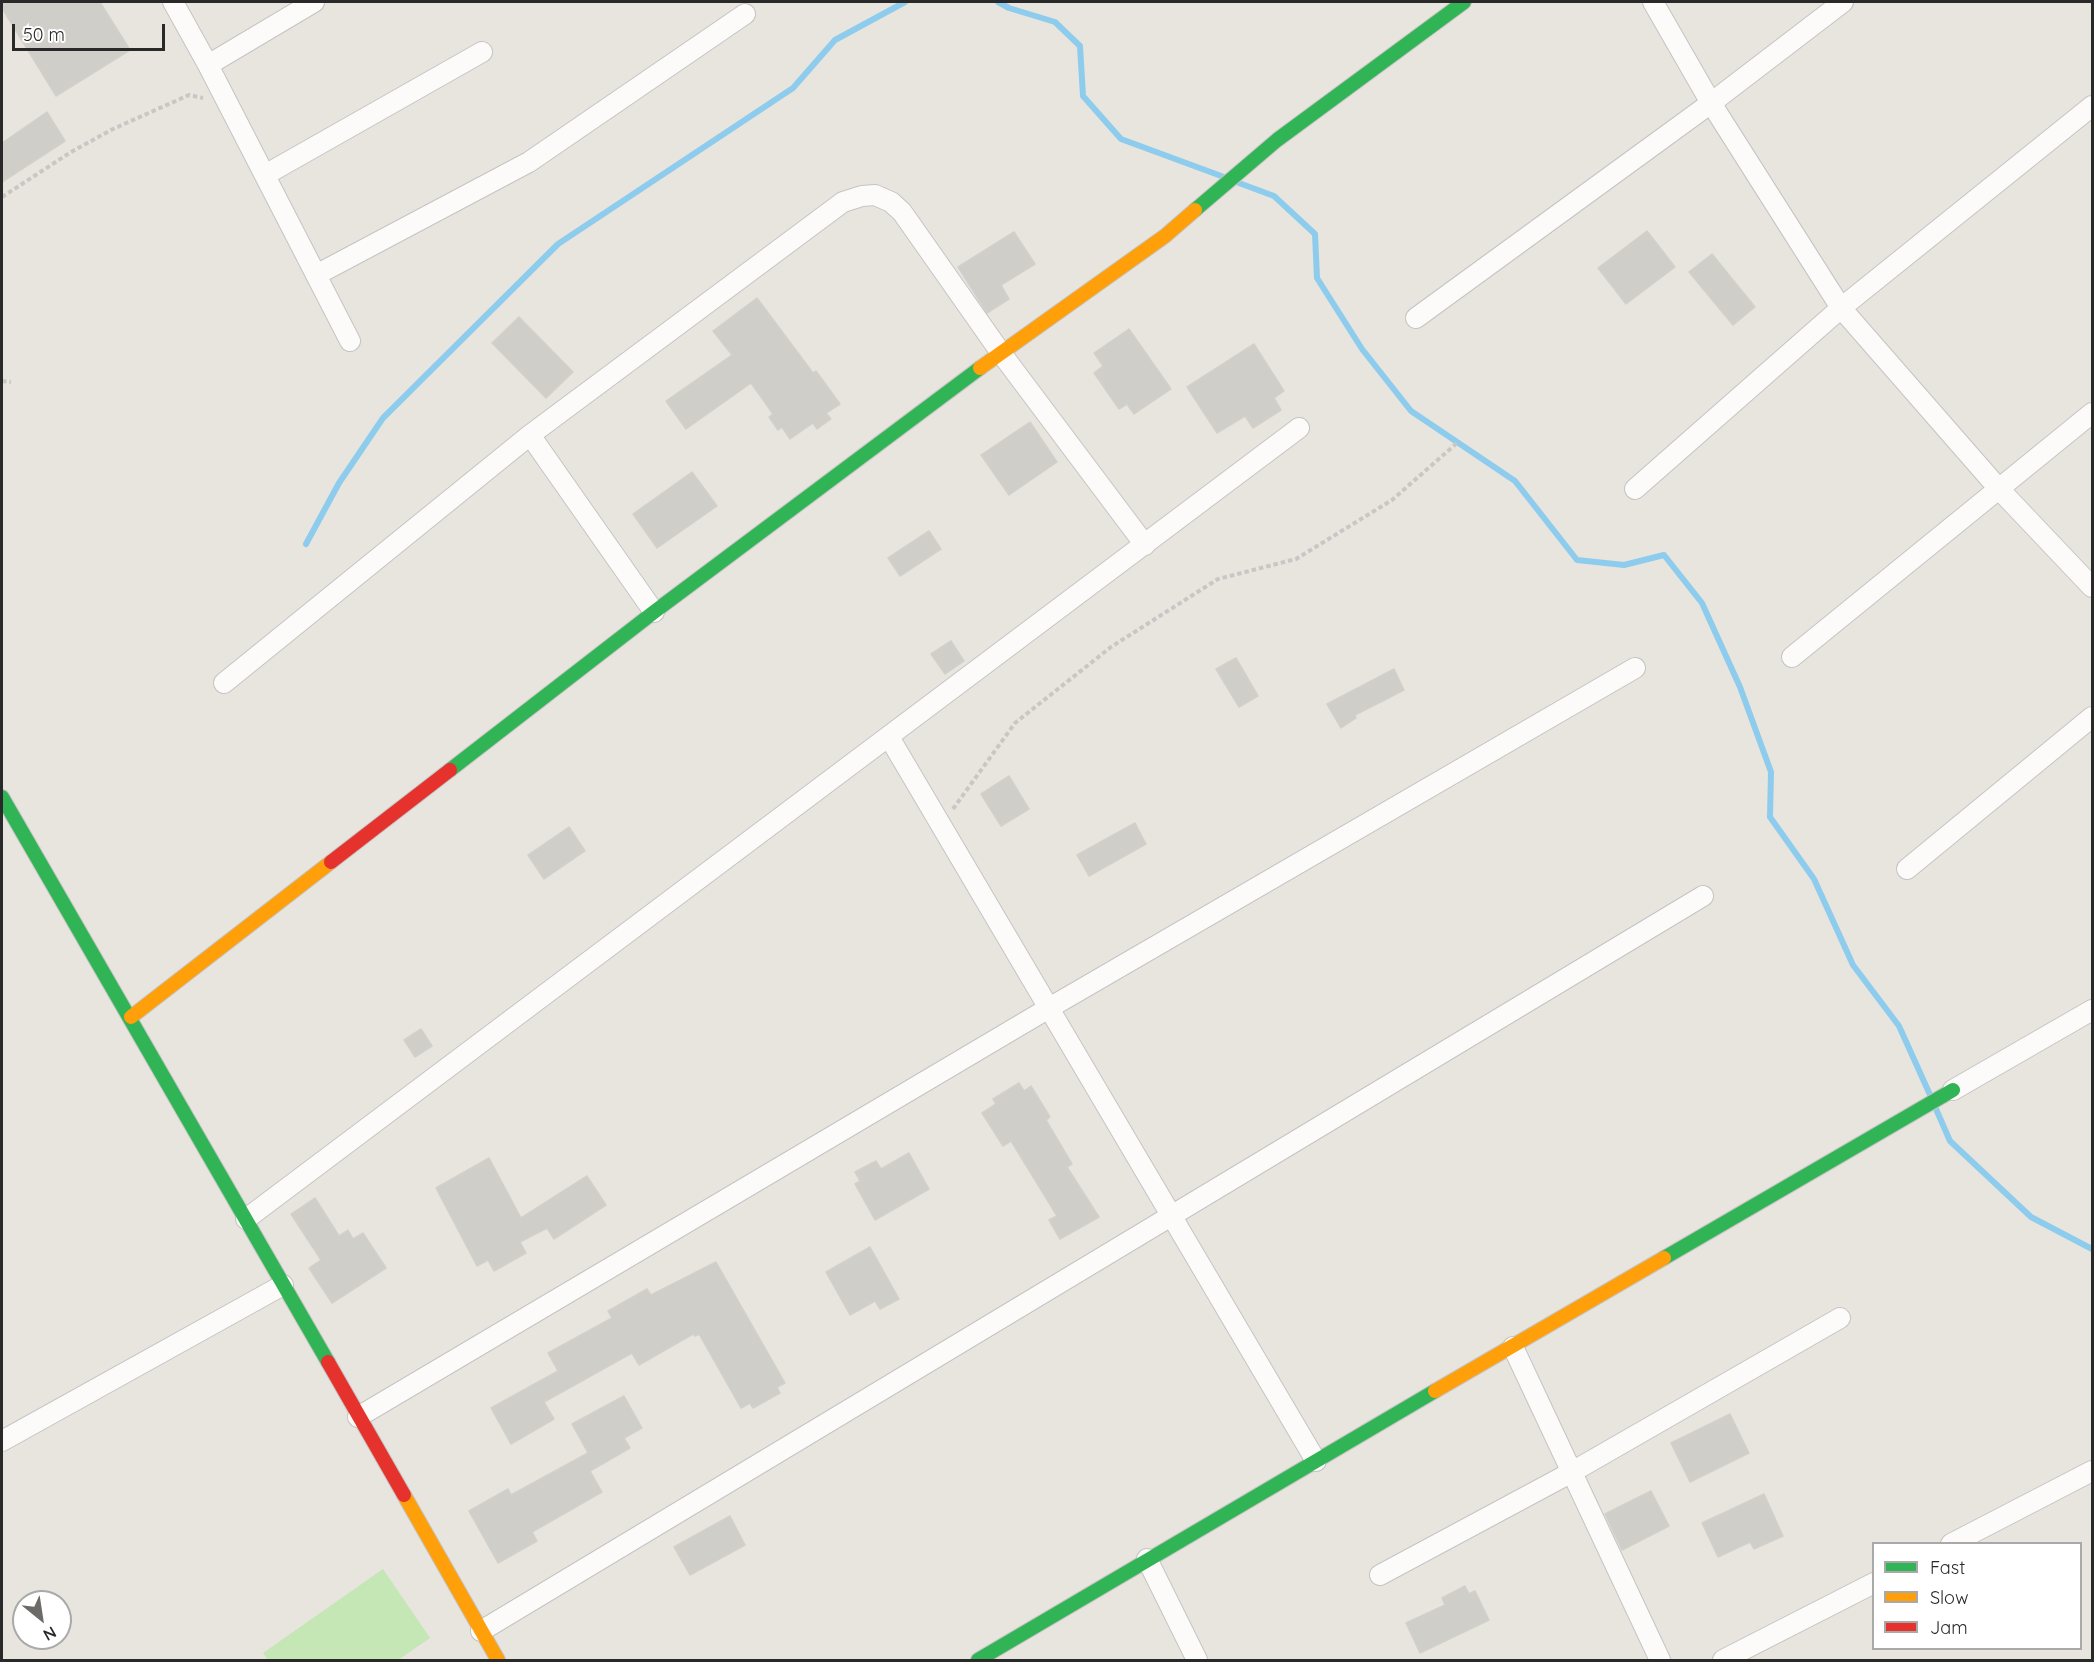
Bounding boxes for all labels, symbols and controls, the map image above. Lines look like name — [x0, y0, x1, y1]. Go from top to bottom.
scale bar — [15, 12, 168, 50]
text: 50 m — [23, 23, 65, 46]
legend — [1872, 1542, 2082, 1650]
text: Fast — [1930, 1556, 1965, 1579]
text: Slow — [1930, 1586, 1968, 1609]
north arrow — [12, 1590, 72, 1650]
text: Jam — [1930, 1616, 1968, 1639]
text: N — [40, 1622, 60, 1645]

